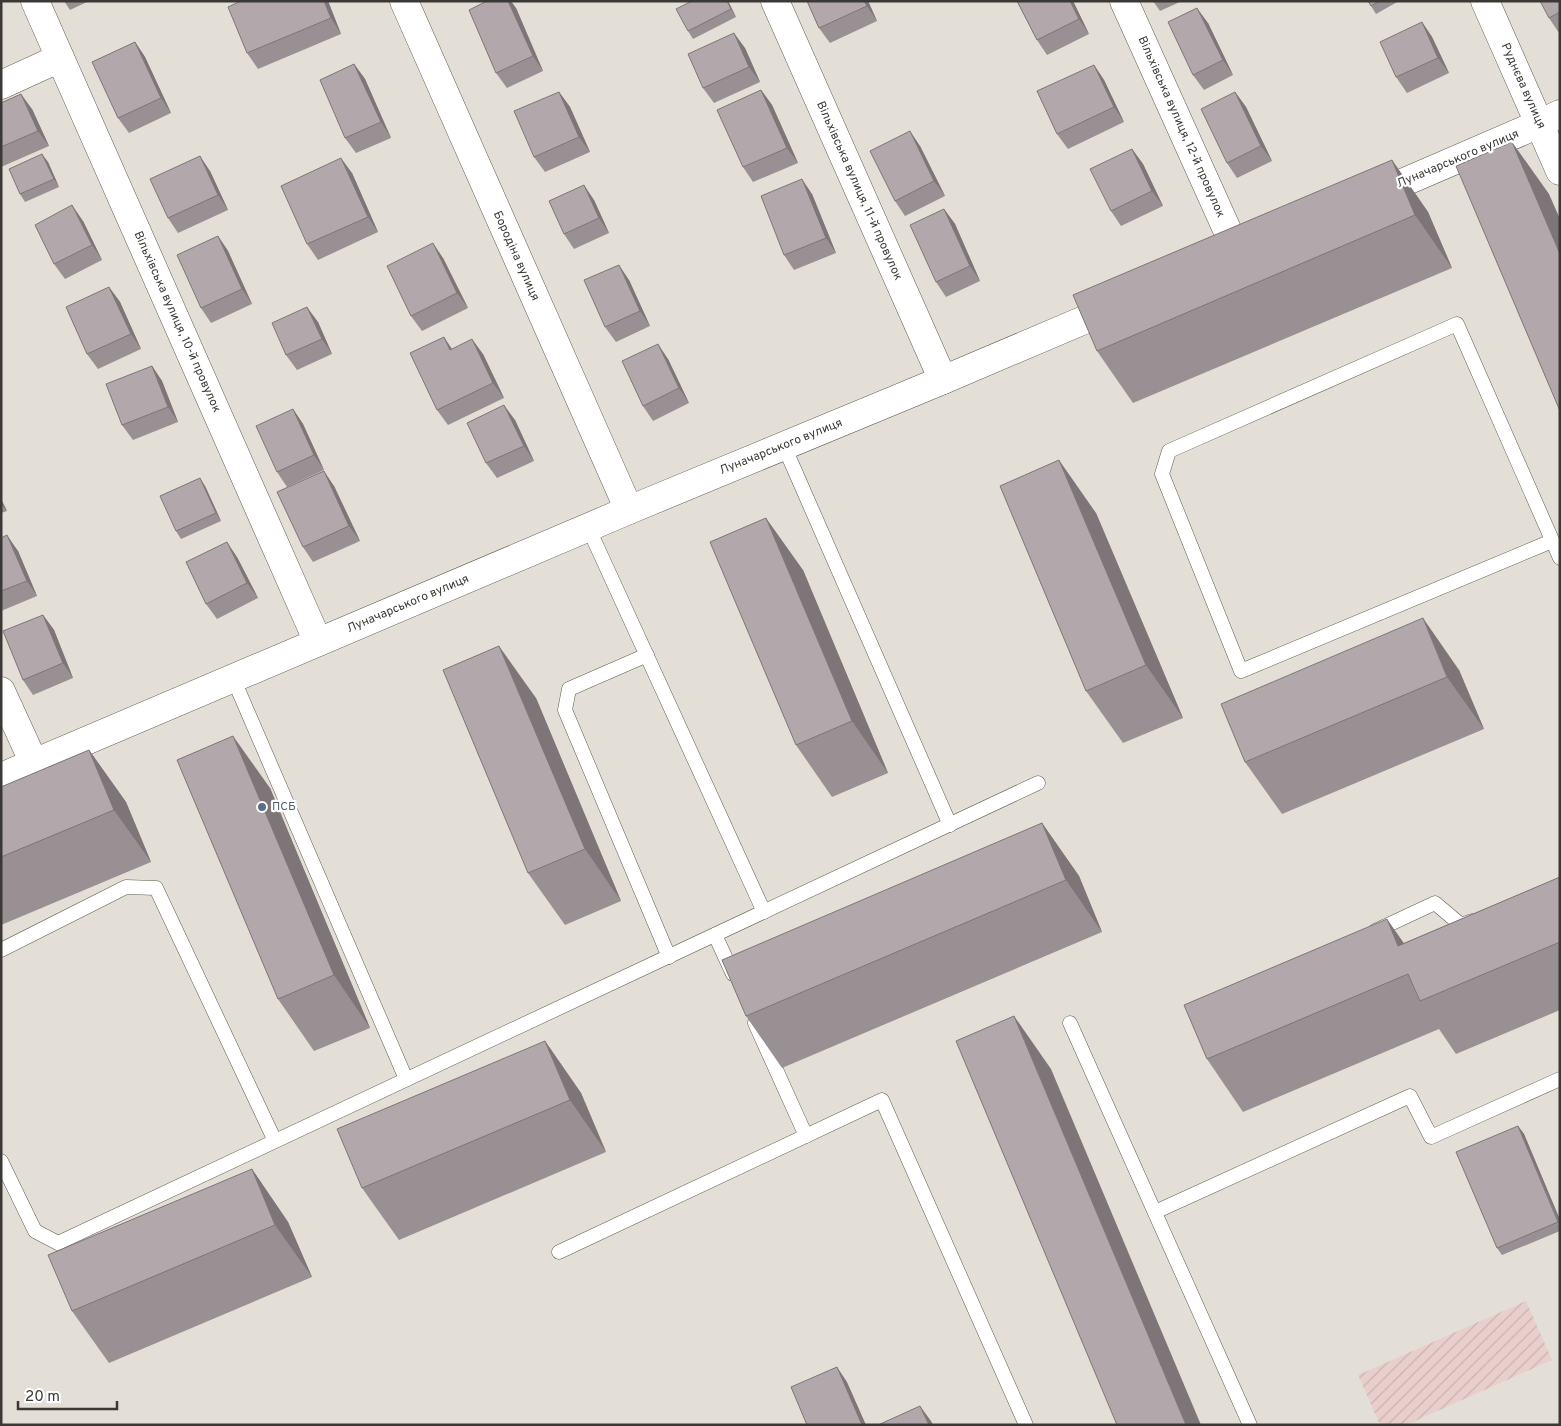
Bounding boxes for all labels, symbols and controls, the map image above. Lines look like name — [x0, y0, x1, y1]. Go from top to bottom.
street label: Вільхівська вулиця, 12-й провулок — [1134, 34, 1228, 220]
street label: Руднєва вулиця — [1497, 40, 1549, 132]
street label: Вільхівська вулиця, 11-й провулок — [812, 99, 906, 283]
street label: Луначарського вулиця — [1394, 126, 1522, 192]
street label: Бородіна вулиця — [489, 208, 543, 304]
street label: Вільхівська вулиця, 10-й провулок — [130, 229, 224, 415]
street label: Луначарського вулиця — [717, 415, 845, 479]
street label: Луначарського вулиця — [344, 571, 472, 637]
place label: ПСБ — [272, 799, 296, 815]
marker: ПСБ — [256, 801, 268, 813]
scale bar — [18, 1378, 116, 1410]
text: 20 m — [25, 1388, 60, 1407]

